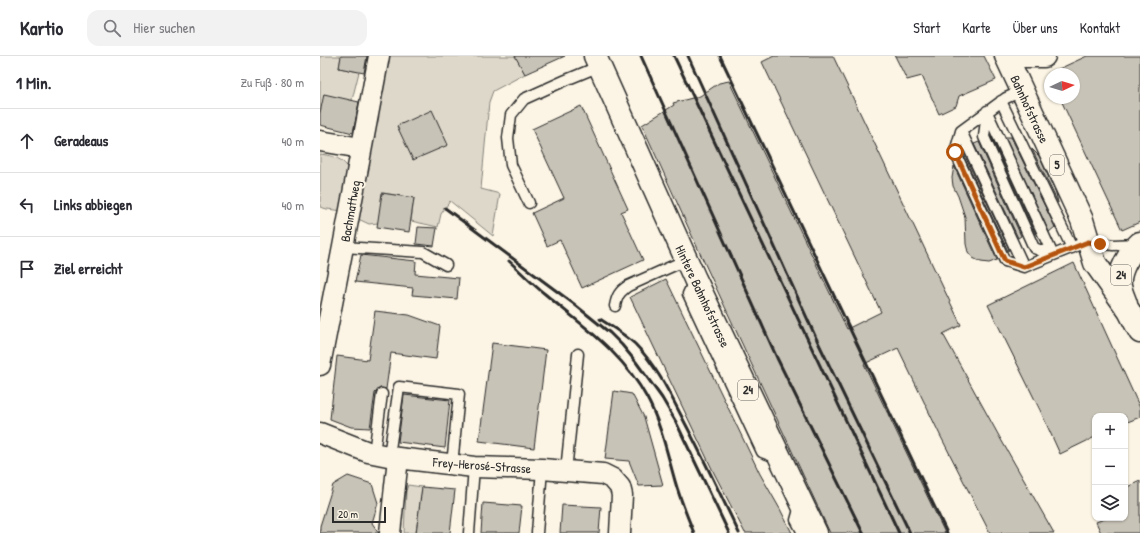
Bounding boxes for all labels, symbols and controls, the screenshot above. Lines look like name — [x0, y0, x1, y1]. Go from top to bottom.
search box — [87, 10, 367, 46]
text: Kartio — [20, 15, 63, 41]
icon: search — [101, 17, 123, 39]
text: Hier suchen — [133, 17, 195, 38]
text: Start — [913, 18, 940, 37]
text: Karte — [962, 18, 991, 37]
text: Über uns — [1013, 18, 1058, 37]
text: Kontakt — [1080, 18, 1120, 37]
north arrow — [1044, 68, 1080, 104]
text: 1 Min. — [16, 71, 51, 94]
street label: Bahnhofstrasse — [1006, 72, 1054, 146]
text: Zu Fuß · 80 m — [240, 73, 304, 91]
icon: ahead — [16, 130, 38, 152]
text: Geradeaus — [54, 130, 108, 151]
text: 40 m — [281, 132, 304, 150]
route start — [946, 143, 964, 161]
road number: 5 — [1050, 155, 1064, 175]
street label: Bachmattweg — [336, 179, 364, 243]
icon: left — [16, 194, 38, 216]
text: Links abbiegen — [54, 194, 132, 215]
text: 40 m — [281, 196, 304, 214]
route end — [1091, 235, 1109, 253]
street label: Hintere Bahnhofstrasse — [671, 242, 735, 350]
icon: arrive — [16, 258, 38, 280]
text: Ziel erreicht — [54, 258, 123, 279]
road number: 24 — [1111, 265, 1131, 285]
road number: 24 — [738, 380, 758, 400]
map controls — [1092, 413, 1128, 521]
button: + — [1092, 413, 1128, 449]
button: − — [1092, 449, 1128, 485]
street label: Frey-Herosé-Strasse — [431, 453, 532, 477]
button: layers — [1092, 485, 1128, 521]
scale bar — [332, 505, 386, 524]
text: 20 m — [338, 507, 358, 521]

